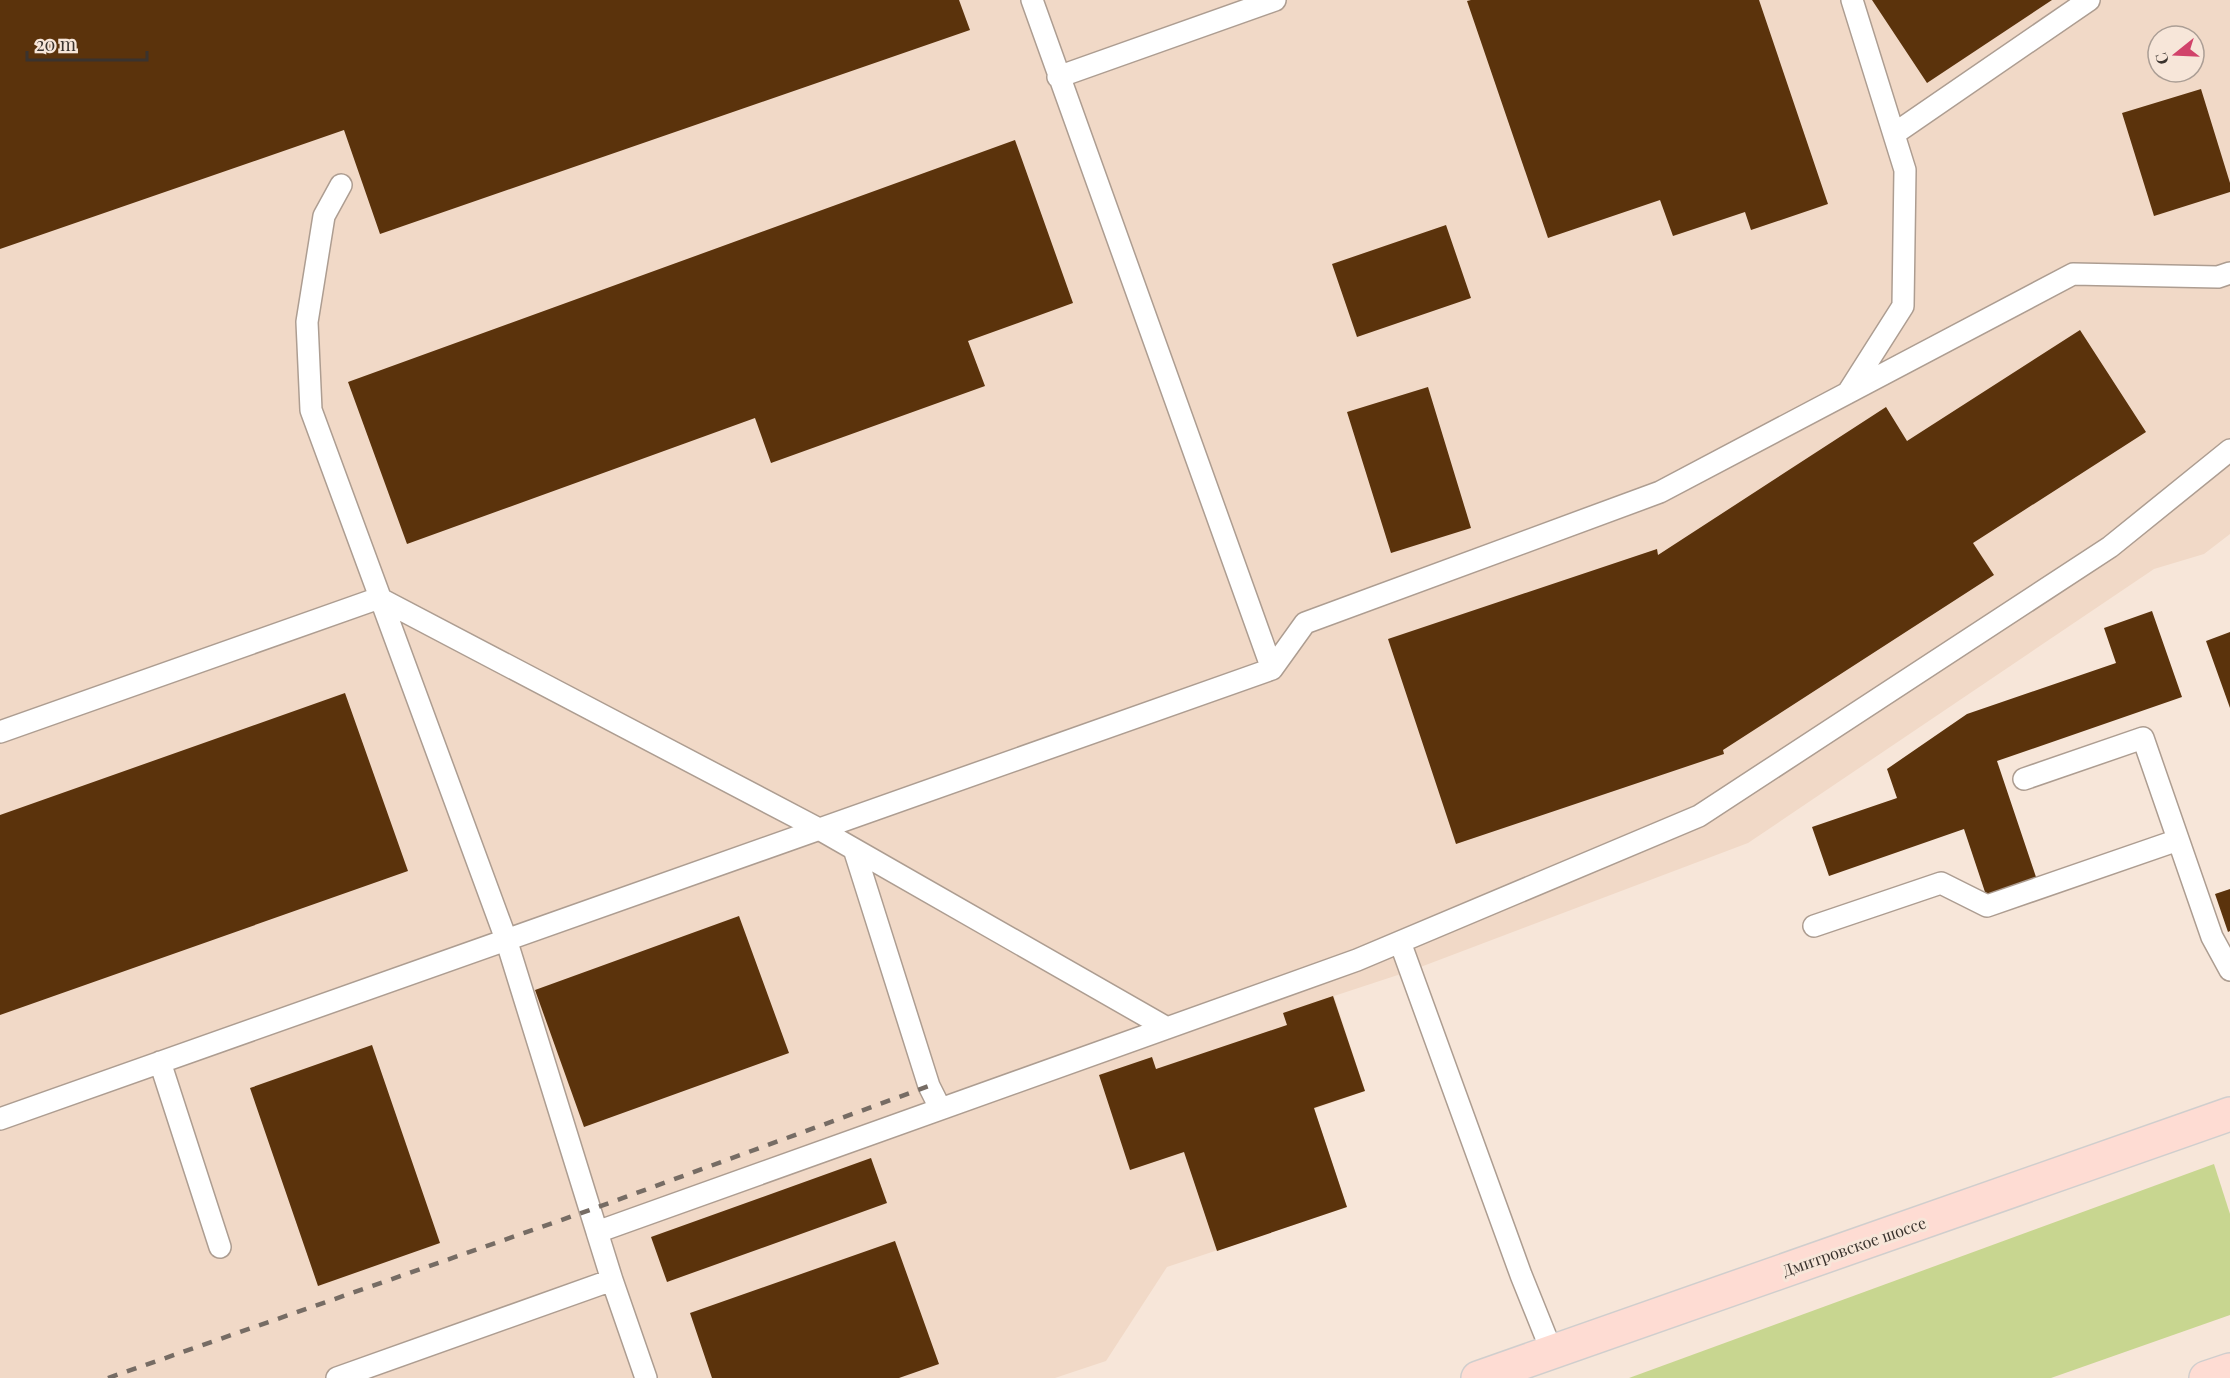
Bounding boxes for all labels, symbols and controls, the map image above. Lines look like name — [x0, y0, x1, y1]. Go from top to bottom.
scale bar — [27, 24, 147, 62]
north arrow — [2146, 24, 2206, 84]
text: 20 m — [36, 32, 76, 56]
text: С — [2150, 50, 2173, 67]
street label: Дмитровское шоссе — [1779, 1212, 1929, 1280]

